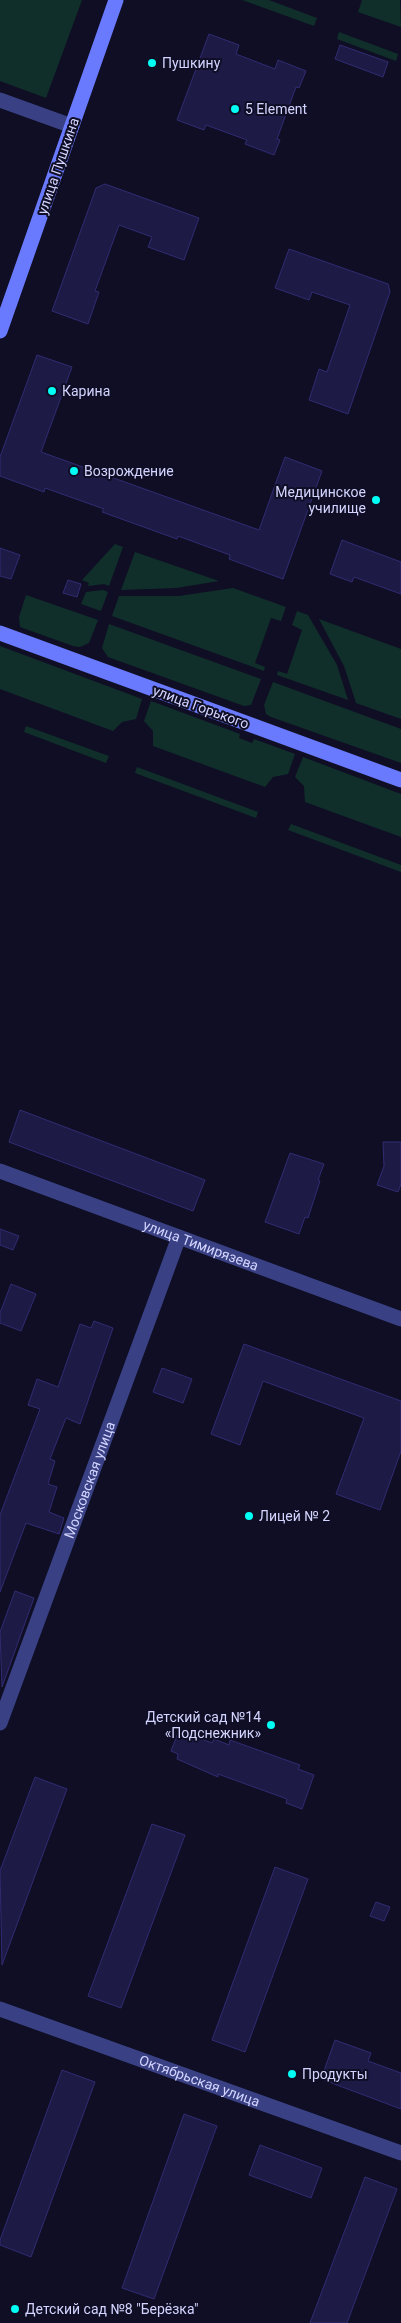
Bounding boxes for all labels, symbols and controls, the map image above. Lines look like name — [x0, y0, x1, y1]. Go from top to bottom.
place label: Пушкину — [162, 55, 221, 71]
marker: Пушкину — [146, 57, 158, 69]
place label: 5 Element — [245, 101, 308, 117]
marker: 5 Element — [229, 103, 241, 115]
street label: улица Пушкина — [34, 116, 82, 216]
place label: Карина — [62, 383, 110, 399]
marker: Карина — [46, 385, 58, 397]
place label: Возрождение — [84, 463, 174, 479]
marker: Возрождение — [68, 465, 80, 477]
place label: Медицинское училище — [275, 484, 366, 516]
marker: Медицинское училище — [370, 494, 382, 506]
street label: улица Горького — [151, 682, 251, 732]
street label: улица Тимирязева — [141, 1217, 261, 1274]
street label: Московская улица — [61, 1419, 118, 1541]
place label: Лицей № 2 — [259, 1508, 330, 1524]
marker: Лицей № 2 — [243, 1510, 255, 1522]
place label: Детский сад №14 «Подснежник» — [145, 1709, 261, 1741]
marker: Детский сад №14 «Подснежник» — [265, 1719, 277, 1731]
street label: Октябрьская улица — [137, 2052, 262, 2110]
place label: Продукты — [302, 2066, 368, 2082]
marker: Продукты — [286, 2068, 298, 2080]
place label: Детский сад №8 "Берёзка" — [25, 2301, 199, 2317]
marker: Детский сад №8 "Берёзка" — [9, 2303, 21, 2315]

